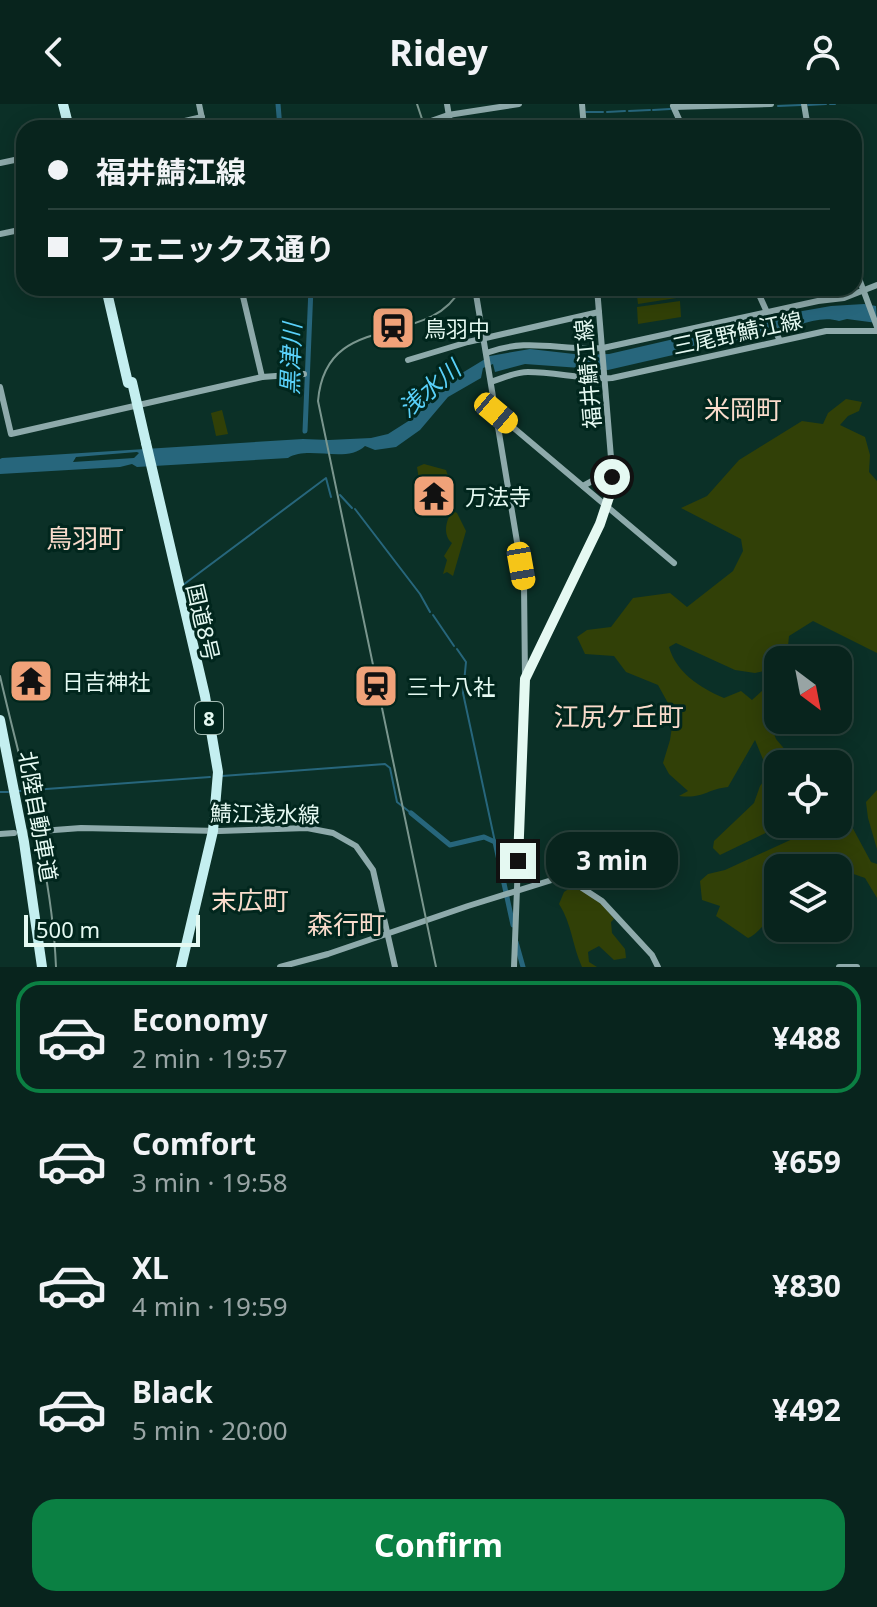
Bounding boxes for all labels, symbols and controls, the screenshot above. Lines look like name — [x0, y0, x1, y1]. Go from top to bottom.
text: Ridey — [389, 28, 488, 77]
icon: back — [32, 30, 76, 74]
icon: person — [801, 30, 845, 74]
text: 福井鯖江線 — [96, 151, 246, 192]
text: フェニックス通り — [96, 228, 335, 269]
station icon: 鳥羽中 — [369, 304, 417, 352]
street label: 三尾野鯖江線 — [669, 304, 805, 360]
place label: 鳥羽中 — [424, 313, 490, 343]
street label: 福井鯖江線 — [567, 318, 607, 430]
water label: 黒津川 — [272, 319, 308, 396]
water label: 浅水川 — [391, 350, 469, 424]
car — [470, 388, 522, 438]
district label: 米岡町 — [704, 391, 782, 427]
route start — [594, 459, 630, 495]
temple icon: 万法寺 — [410, 472, 458, 520]
place label: 万法寺 — [465, 481, 531, 511]
district label: 鳥羽町 — [46, 520, 124, 556]
car — [505, 540, 537, 592]
street label: 国道8号 — [181, 580, 227, 664]
north arrow — [764, 646, 852, 734]
map controls — [764, 646, 852, 942]
temple icon: 日吉神社 — [7, 657, 55, 705]
station icon: 三十八社 — [352, 662, 400, 710]
place label: 日吉神社 — [62, 666, 150, 696]
place label: 三十八社 — [407, 671, 495, 701]
district label: 江尻ケ丘町 — [554, 698, 684, 734]
road number: 8 — [195, 702, 223, 734]
street label: 北陸自動車道 — [13, 748, 65, 884]
button: locate — [764, 750, 852, 838]
street label: 鯖江浅水線 — [210, 797, 320, 829]
callout: 3 min — [546, 833, 678, 889]
text: 3 min — [576, 842, 648, 878]
route end — [500, 843, 536, 879]
button: layers — [764, 854, 852, 942]
district label: 末広町 — [211, 882, 289, 918]
district label: 森行町 — [307, 906, 385, 942]
scale bar — [24, 911, 200, 947]
text: 500 m — [36, 914, 100, 944]
text: Economy — [132, 999, 268, 1040]
icon: car — [36, 1001, 108, 1073]
text: ¥488 — [772, 1017, 841, 1058]
text: 2 min · 19:57 — [132, 1040, 288, 1076]
text: Comfort — [132, 1123, 256, 1164]
icon: car — [36, 1125, 108, 1197]
text: ¥659 — [772, 1141, 841, 1182]
text: 3 min · 19:58 — [132, 1164, 288, 1200]
text: XL — [132, 1247, 169, 1288]
icon: car — [36, 1249, 108, 1321]
text: ¥830 — [772, 1265, 841, 1306]
text: 4 min · 19:59 — [132, 1288, 288, 1324]
text: Black — [132, 1371, 213, 1412]
icon: car — [36, 1373, 108, 1445]
text: ¥492 — [772, 1389, 841, 1430]
text: 5 min · 20:00 — [132, 1412, 288, 1448]
button: Confirm — [32, 1499, 845, 1591]

